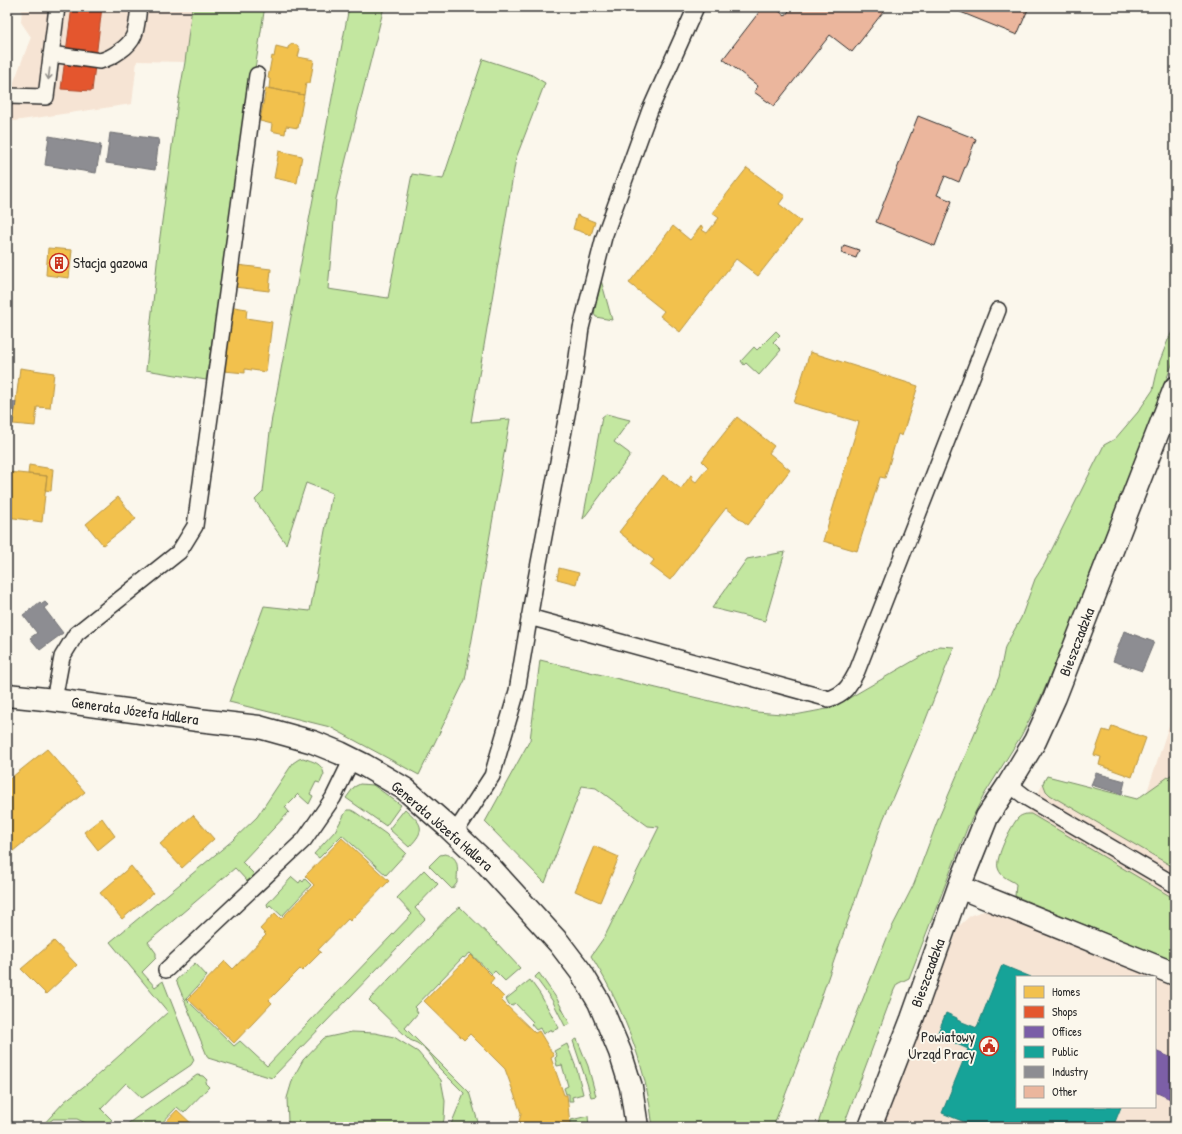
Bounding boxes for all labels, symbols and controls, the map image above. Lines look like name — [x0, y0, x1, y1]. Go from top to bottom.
one-way arrow — [45, 67, 53, 80]
building icon: Stacja gazowa — [48, 252, 70, 274]
place label: Stacja gazowa — [73, 252, 148, 273]
street label: Bieszczadzka — [1054, 605, 1099, 679]
street label: Generała Józefa Hallera — [70, 691, 200, 730]
street label: Generała Józefa Hallera — [387, 776, 498, 876]
street label: Bieszczadzka — [905, 935, 950, 1010]
legend — [1016, 976, 1156, 1108]
text: Homes — [1052, 983, 1080, 1000]
text: Shops — [1052, 1003, 1078, 1020]
text: Offices — [1052, 1023, 1082, 1040]
place label: Powiatowy Urząd Pracy — [908, 1026, 975, 1064]
public building icon: Powiatowy Urząd Pracy — [978, 1035, 1000, 1057]
text: Public — [1052, 1043, 1078, 1060]
text: Industry — [1052, 1063, 1088, 1080]
text: Other — [1052, 1083, 1078, 1100]

